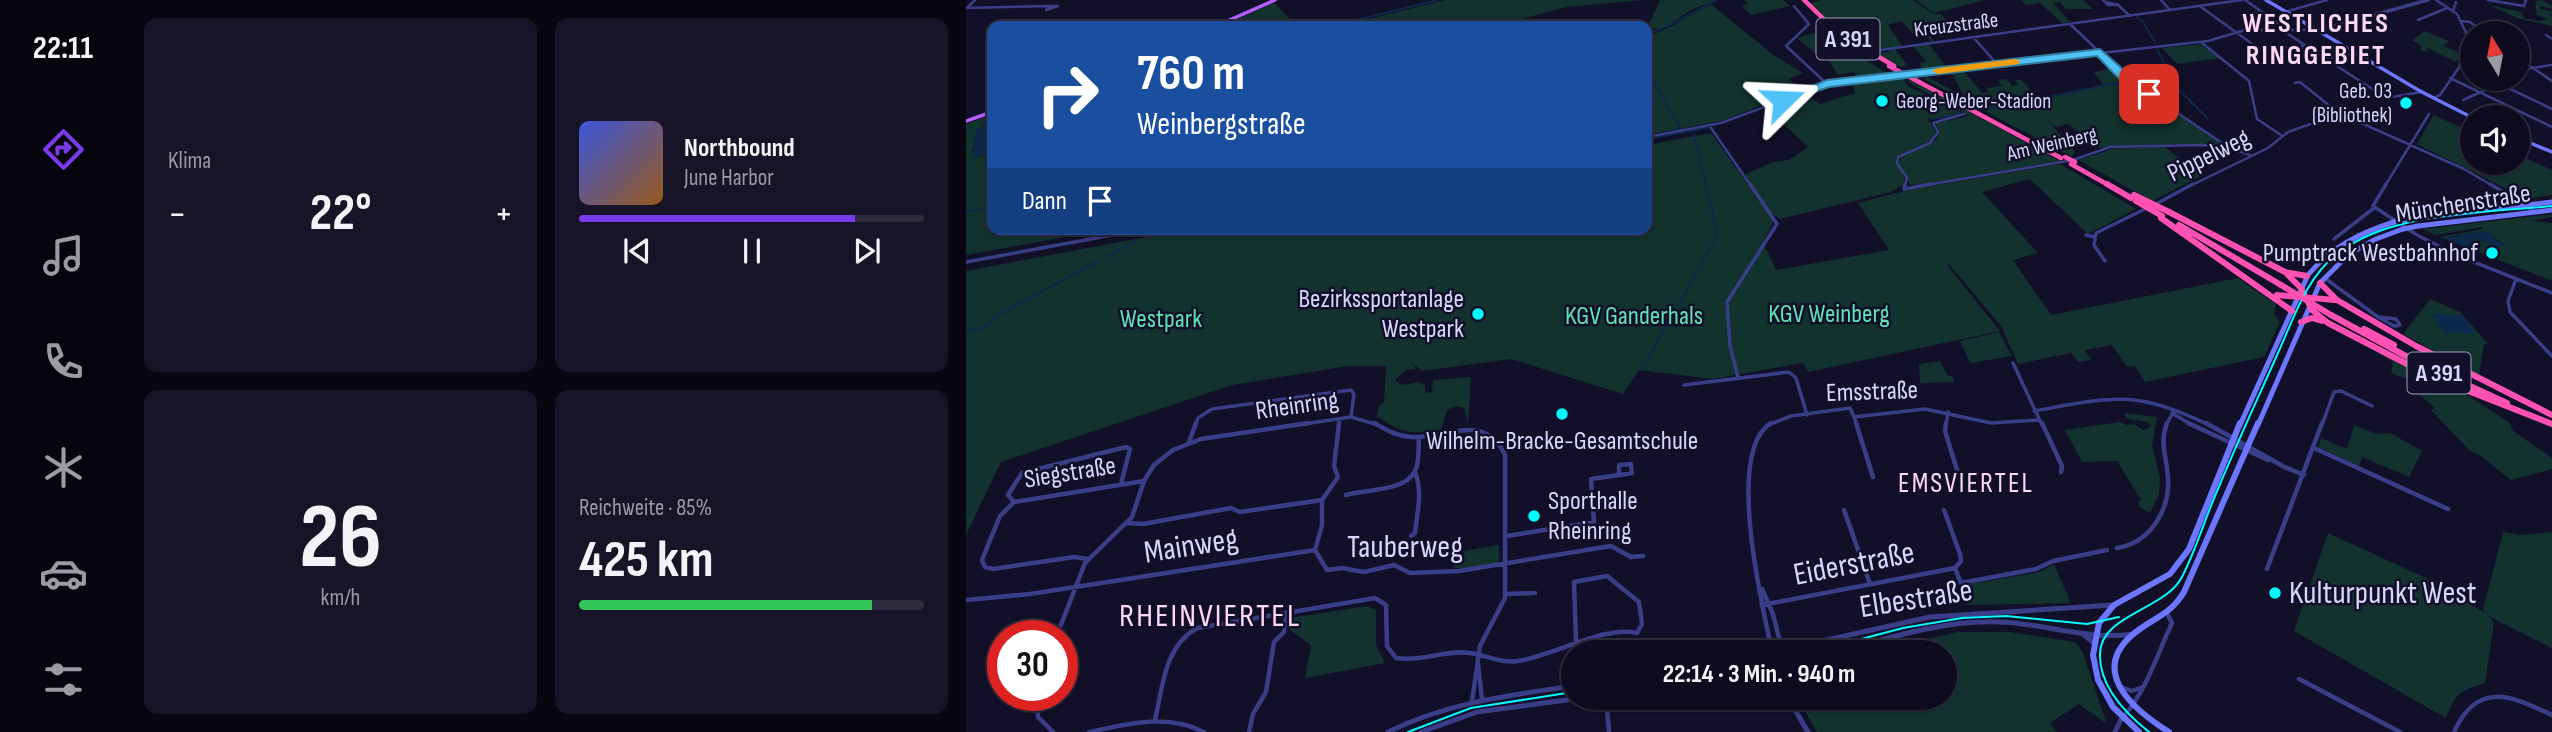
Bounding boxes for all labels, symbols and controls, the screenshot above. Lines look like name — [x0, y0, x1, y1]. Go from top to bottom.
street label: Kreuzstraße — [1912, 7, 2000, 43]
district label: WESTLICHES RINGGEBIET — [2242, 7, 2390, 72]
road number: A 391 — [1816, 18, 1880, 60]
north arrow — [2460, 21, 2530, 91]
map controls — [2460, 21, 2530, 175]
text: 22:11 — [33, 29, 93, 68]
text: 760 m — [1137, 45, 1245, 104]
icon: right — [1022, 49, 1113, 140]
position arrow — [1746, 63, 1820, 137]
pin — [2119, 64, 2179, 124]
icon: arrive — [2130, 75, 2168, 113]
place label: Geb. 03 (Bibliothek) — [2312, 79, 2392, 128]
place label: Georg-Weber-Stadion — [1896, 89, 2051, 114]
marker: Georg-Weber-Stadion — [1874, 93, 1890, 109]
marker: Geb. 03 (Bibliothek) — [2398, 95, 2414, 111]
text: Weinbergstraße — [1137, 105, 1306, 144]
button: sound — [2460, 105, 2530, 175]
street label: Am Weinberg — [2003, 121, 2100, 167]
street label: Pippelweg — [2163, 123, 2255, 189]
icon: directions — [39, 125, 88, 174]
text: Northbound — [684, 133, 795, 164]
text: Klima — [168, 147, 211, 175]
text: June Harbor — [684, 164, 774, 192]
street label: Münchenstraße — [2393, 178, 2533, 230]
text: 22° — [309, 182, 372, 245]
icon: arrive — [1081, 182, 1119, 220]
text: Dann — [1022, 186, 1067, 217]
text: − — [168, 192, 187, 237]
text: + — [494, 192, 513, 237]
icon: music — [39, 231, 88, 280]
icon: previous — [618, 232, 656, 270]
icon: pause — [733, 232, 771, 270]
icon: next — [848, 232, 886, 270]
place label: Pumptrack Westbahnhof — [2263, 238, 2478, 269]
marker: Pumptrack Westbahnhof — [2484, 245, 2500, 261]
place label: Bezirkssportanlage Westpark — [1299, 284, 1464, 345]
park label: KGV Weinberg — [1768, 299, 1890, 330]
park label: KGV Ganderhals — [1565, 301, 1703, 332]
park label: Westpark — [1120, 304, 1202, 335]
marker: Bezirkssportanlage Westpark — [1470, 306, 1486, 322]
icon: phone — [39, 337, 88, 386]
road number: A 391 — [2408, 352, 2470, 394]
street label: Emsstraße — [1825, 375, 1919, 409]
street label: Rheinring — [1254, 385, 1340, 427]
marker: Wilhelm-Bracke-Gesamtschule — [1554, 406, 1570, 422]
place label: Wilhelm-Bracke-Gesamtschule — [1426, 426, 1698, 457]
icon: climate — [39, 443, 88, 492]
street label: Siegstraße — [1022, 450, 1118, 496]
district label: EMSVIERTEL — [1898, 467, 2034, 500]
text: 26 — [299, 484, 382, 593]
place label: Sporthalle Rheinring — [1548, 486, 1638, 547]
text: Reichweite · 85% — [579, 494, 712, 522]
marker: Sporthalle Rheinring — [1526, 508, 1542, 524]
street label: Mainweg — [1141, 519, 1241, 573]
street label: Tauberweg — [1347, 528, 1463, 567]
text: 425 km — [579, 529, 713, 592]
street label: Eiderstraße — [1790, 533, 1918, 595]
icon: car — [39, 549, 88, 598]
street label: Elbestraße — [1857, 571, 1975, 627]
place label: Kulturpunkt West — [2289, 574, 2477, 613]
text: km/h — [321, 584, 360, 612]
marker: Kulturpunkt West — [2267, 585, 2283, 601]
district label: RHEINVIERTEL — [1119, 596, 1301, 636]
speed limit sign: 30 — [987, 620, 1078, 711]
icon: filters — [39, 655, 88, 704]
text: 22:14 · 3 Min. · 940 m — [1663, 659, 1855, 690]

